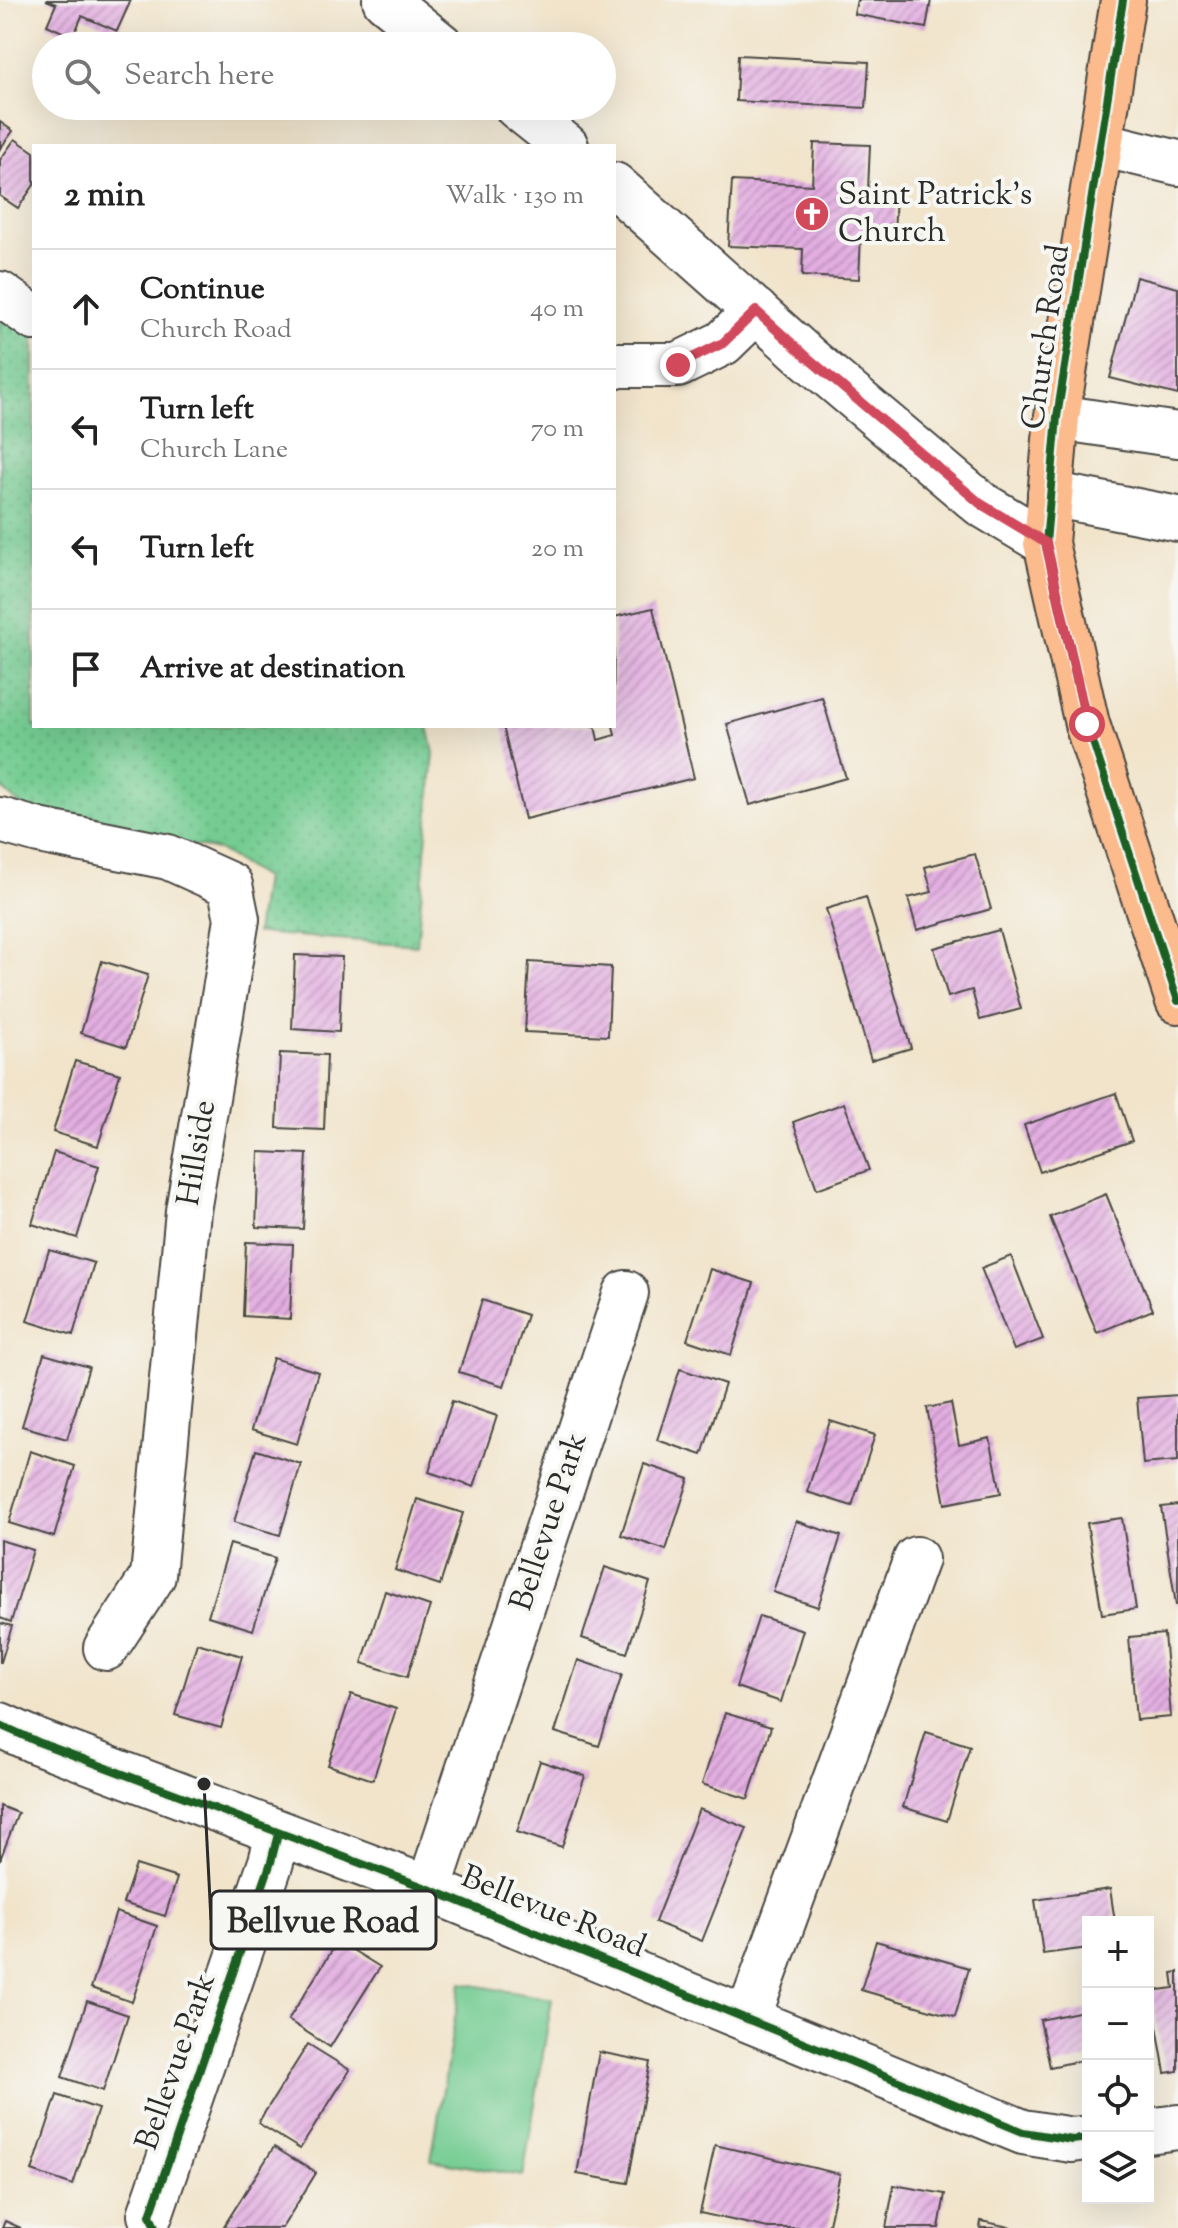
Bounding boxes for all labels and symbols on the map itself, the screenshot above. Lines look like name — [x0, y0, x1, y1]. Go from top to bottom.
place label: Saint Patrick's Church — [838, 173, 1032, 256]
church icon: Saint Patrick's Church — [793, 195, 831, 233]
street label: Church Road — [1011, 241, 1083, 433]
route end — [660, 347, 696, 383]
route start — [1069, 706, 1105, 742]
street label: Hillside — [167, 1097, 229, 1209]
street label: Bellevue Park — [500, 1427, 600, 1617]
street label: Bellevue Road — [454, 1855, 652, 1971]
callout: Bellvue Road — [211, 1891, 436, 1949]
text: Bellvue Road — [227, 1899, 420, 1948]
street label: Bellevue Park — [125, 1967, 229, 2157]

